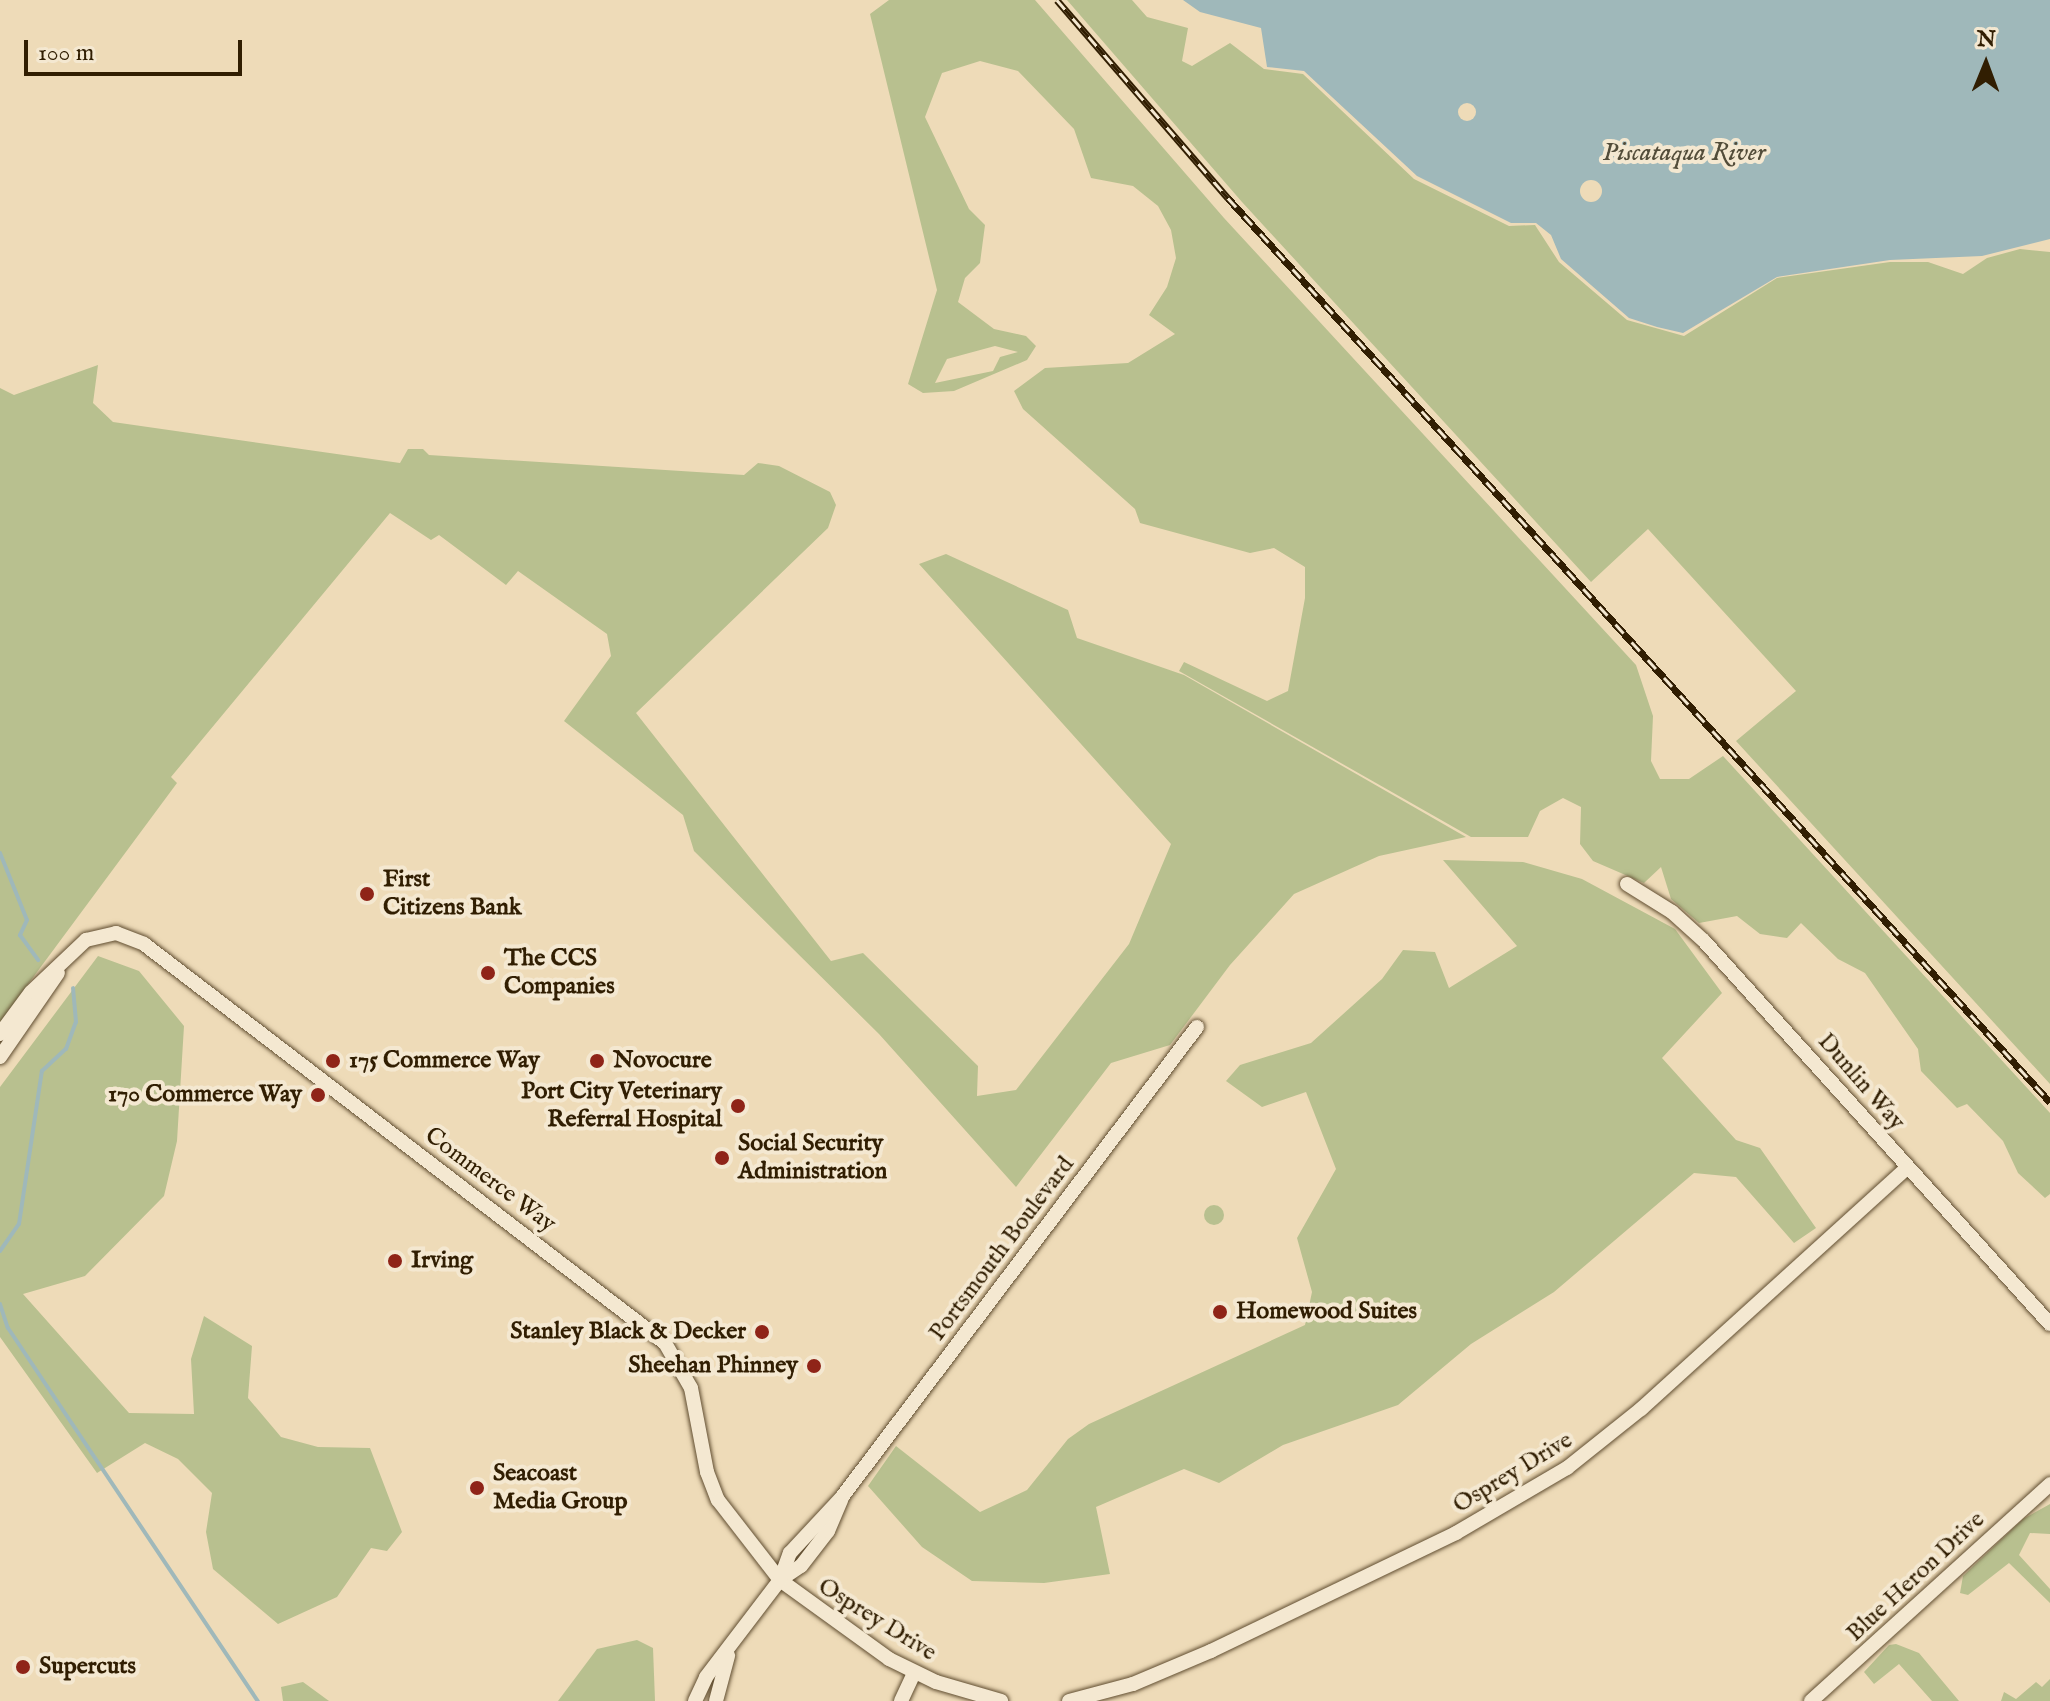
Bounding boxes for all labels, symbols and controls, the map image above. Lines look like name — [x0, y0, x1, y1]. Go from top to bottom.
scale bar — [28, 24, 246, 74]
north arrow — [1946, 24, 2026, 104]
text: N — [1977, 26, 1996, 54]
text: 100 m — [38, 38, 94, 69]
water label: Piscataqua River — [1602, 137, 1766, 169]
place label: First Citizens Bank — [383, 866, 522, 922]
marker: First Citizens Bank — [358, 885, 376, 903]
place label: The CCS Companies — [504, 945, 615, 1001]
marker: The CCS Companies — [479, 964, 497, 982]
street label: Dunlin Way — [1811, 1028, 1911, 1136]
place label: 175 Commerce Way — [349, 1047, 540, 1075]
place label: Novocure — [613, 1047, 712, 1075]
marker: 175 Commerce Way — [324, 1052, 342, 1070]
marker: Novocure — [588, 1052, 606, 1070]
place label: Port City Veterinary Referral Hospital — [521, 1078, 722, 1134]
place label: 170 Commerce Way — [108, 1081, 302, 1109]
marker: 170 Commerce Way — [309, 1086, 327, 1104]
marker: Port City Veterinary Referral Hospital — [729, 1097, 747, 1115]
street label: Commerce Way — [419, 1121, 561, 1239]
place label: Social Security Administration — [738, 1130, 887, 1186]
marker: Social Security Administration — [713, 1149, 731, 1167]
street label: Portsmouth Boulevard — [923, 1151, 1081, 1347]
place label: Irving — [411, 1247, 473, 1275]
marker: Irving — [386, 1252, 404, 1270]
place label: Homewood Suites — [1236, 1298, 1417, 1326]
marker: Homewood Suites — [1211, 1303, 1229, 1321]
place label: Stanley Black & Decker — [510, 1318, 746, 1346]
marker: Stanley Black & Decker — [753, 1323, 771, 1341]
place label: Sheehan Phinney — [628, 1352, 798, 1380]
marker: Sheehan Phinney — [805, 1357, 823, 1375]
street label: Osprey Drive — [1448, 1426, 1578, 1520]
place label: Seacoast Media Group — [493, 1460, 627, 1516]
marker: Seacoast Media Group — [468, 1479, 486, 1497]
street label: Blue Heron Drive — [1841, 1506, 1991, 1648]
street label: Osprey Drive — [813, 1572, 941, 1668]
place label: Supercuts — [39, 1653, 136, 1681]
marker: Supercuts — [14, 1658, 32, 1676]

